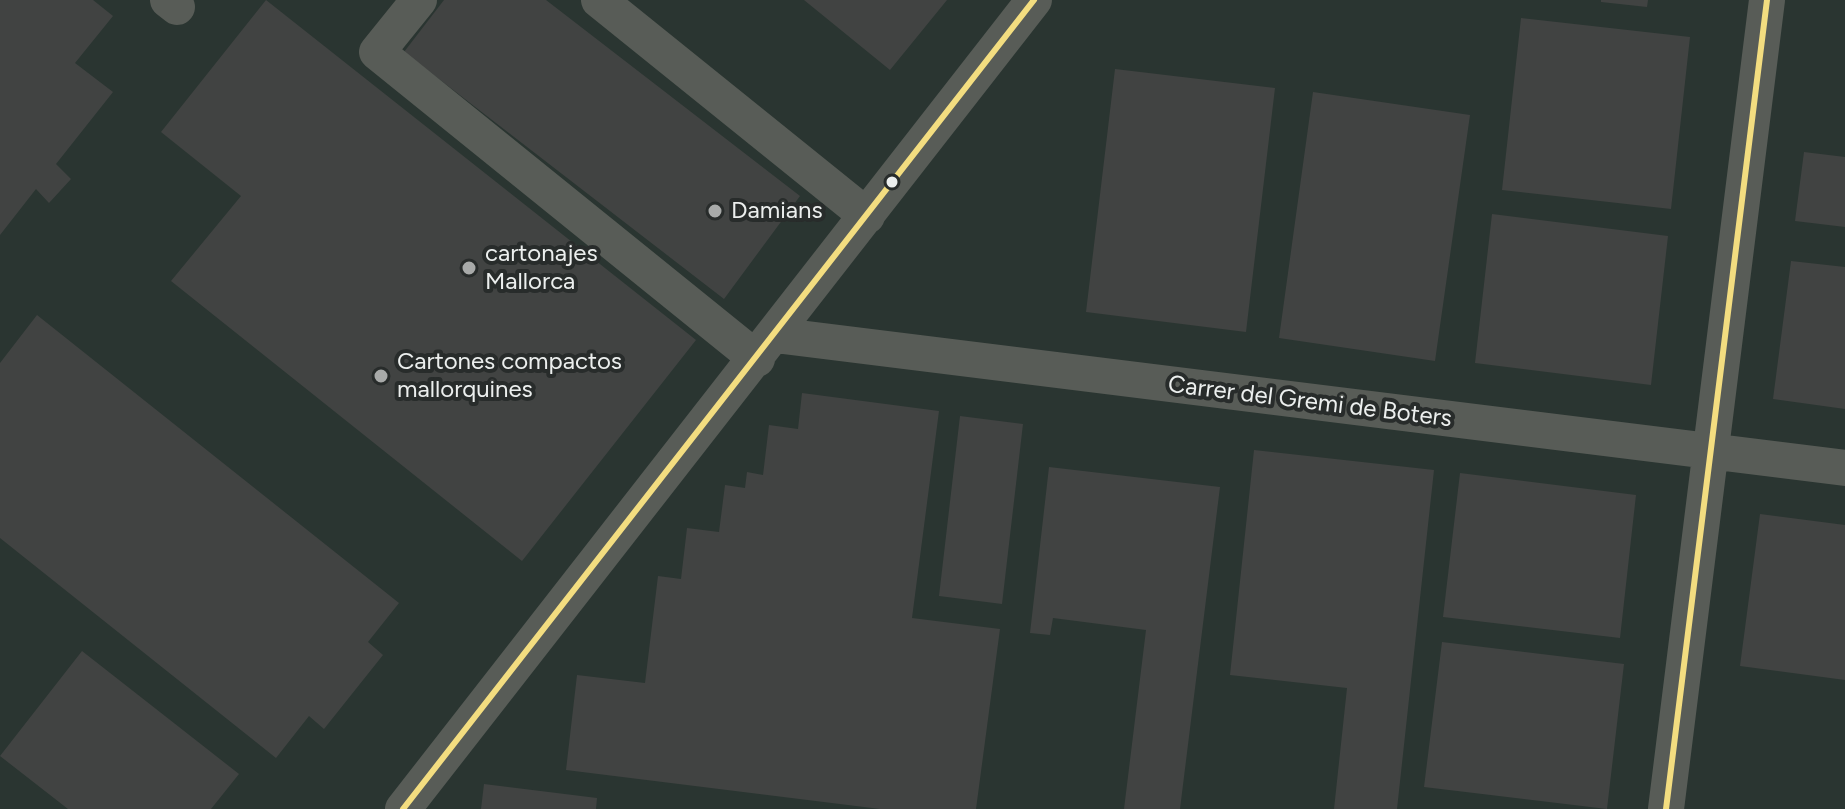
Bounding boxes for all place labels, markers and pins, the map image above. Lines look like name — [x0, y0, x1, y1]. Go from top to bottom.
unlabelled marker — [884, 174, 900, 190]
place label: Damians — [731, 197, 823, 225]
marker: Damians — [706, 202, 724, 220]
place label: cartonajes Mallorca — [485, 240, 598, 296]
marker: cartonajes Mallorca — [460, 259, 478, 277]
place label: Cartones compactos mallorquines — [397, 348, 622, 404]
marker: Cartones compactos mallorquines — [372, 367, 390, 385]

